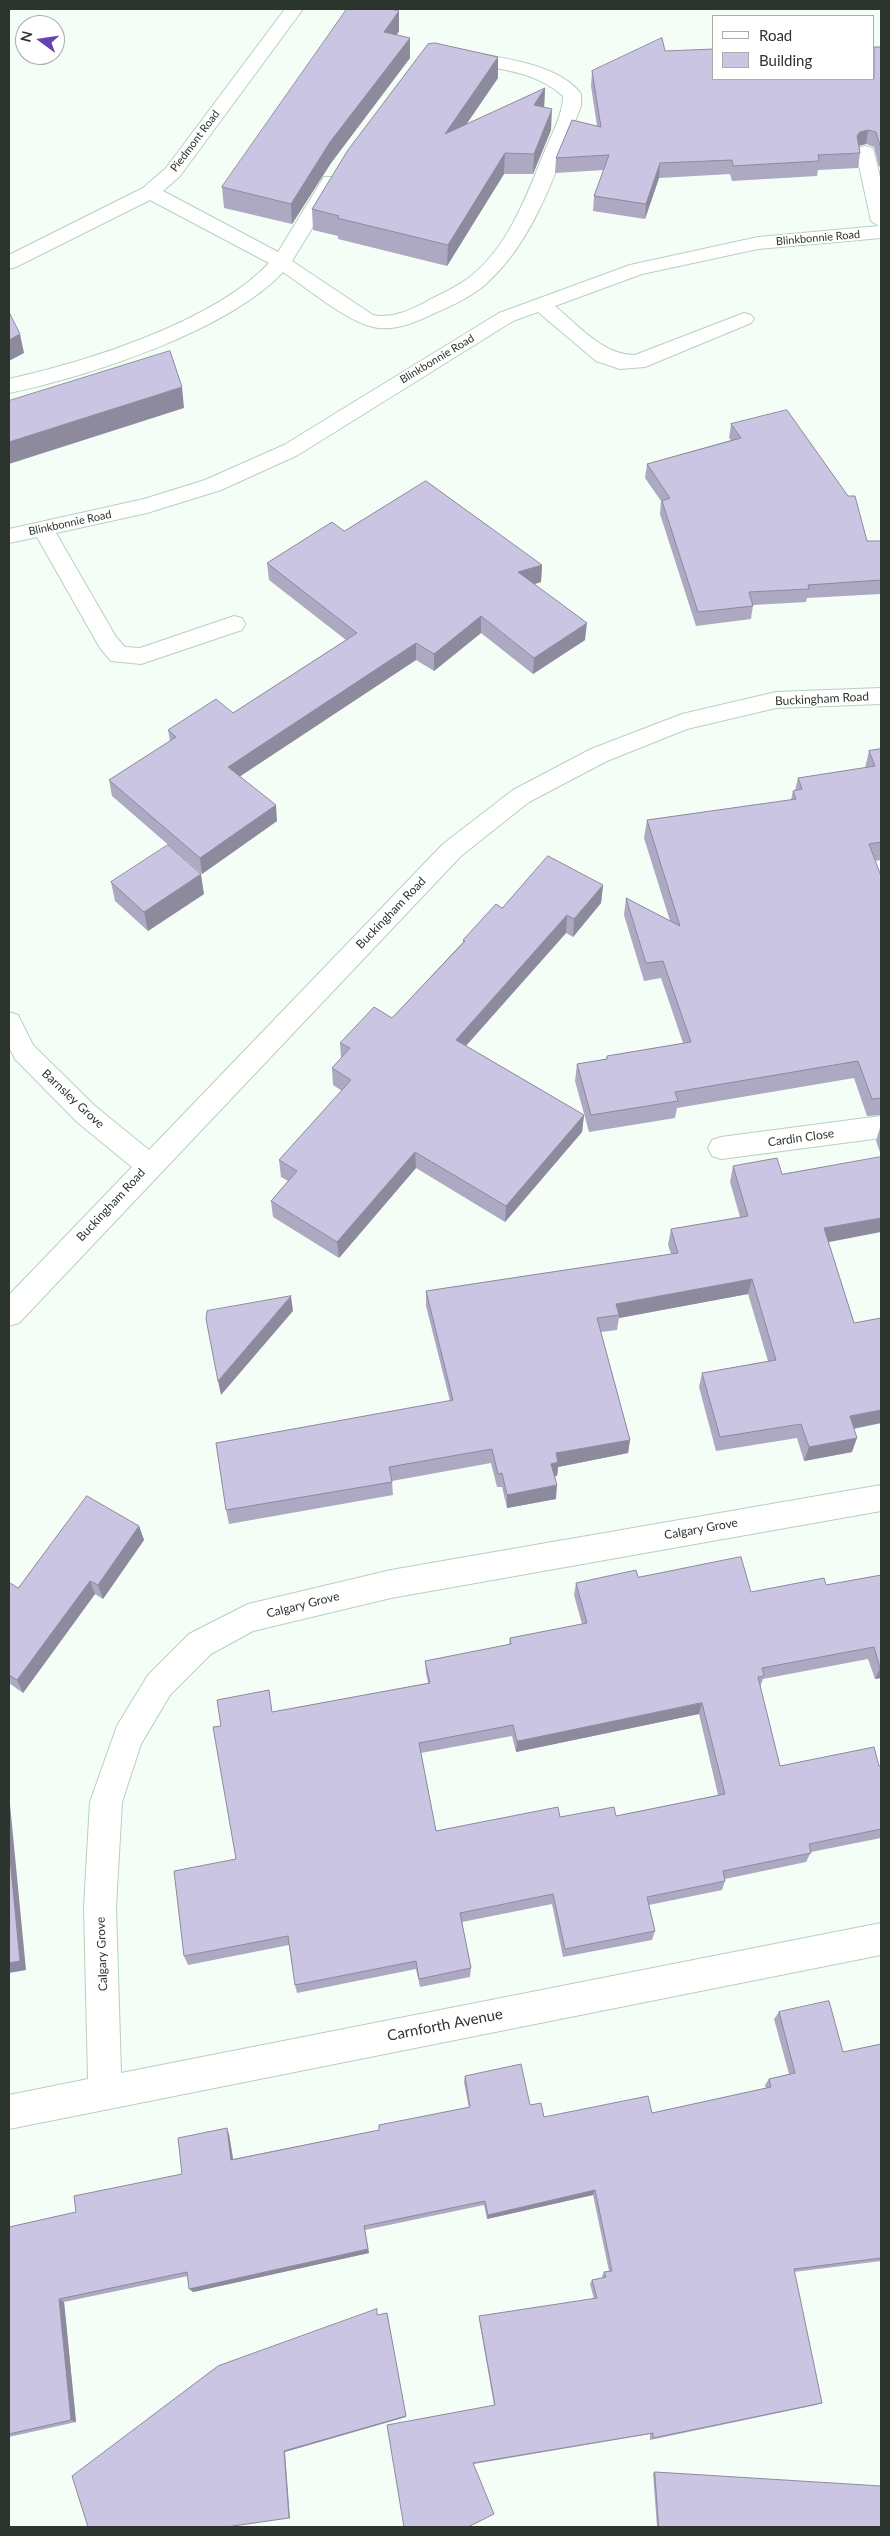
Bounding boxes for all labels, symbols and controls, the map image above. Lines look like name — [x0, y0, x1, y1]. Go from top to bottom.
north arrow — [15, 15, 65, 65]
legend — [712, 15, 875, 80]
text: Road — [759, 26, 792, 44]
text: N — [16, 29, 35, 44]
text: Building — [759, 51, 812, 69]
street label: Piedmont Road — [168, 108, 222, 174]
street label: Blinkbonnie Road — [775, 228, 861, 248]
street label: Blinkbonnie Road — [397, 332, 477, 386]
street label: Blinkbonnie Road — [27, 508, 113, 538]
street label: Buckingham Road — [775, 689, 869, 709]
street label: Buckingham Road — [353, 874, 429, 952]
street label: Barnsley Grove — [39, 1066, 107, 1132]
street label: Cardin Close — [767, 1126, 835, 1150]
street label: Buckingham Road — [74, 1166, 148, 1244]
street label: Calgary Grove — [663, 1515, 739, 1543]
street label: Calgary Grove — [265, 1589, 341, 1621]
street label: Calgary Grove — [94, 1917, 110, 1991]
street label: Carnforth Avenue — [386, 2005, 504, 2045]

